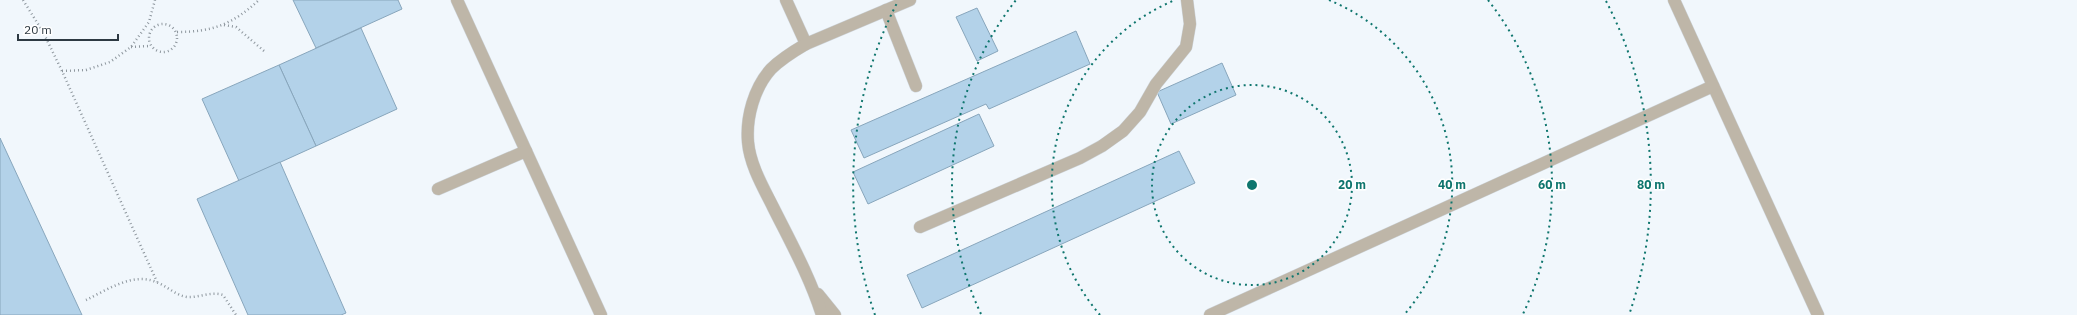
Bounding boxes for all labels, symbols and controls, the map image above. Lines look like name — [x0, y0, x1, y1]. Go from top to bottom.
scale bar — [18, 16, 118, 42]
text: 20 m — [24, 22, 52, 37]
text: 20 m — [1338, 177, 1366, 192]
text: 40 m — [1438, 177, 1466, 192]
text: 60 m — [1538, 177, 1566, 192]
text: 80 m — [1637, 177, 1665, 192]
centre of rings — [1245, 178, 1259, 192]

